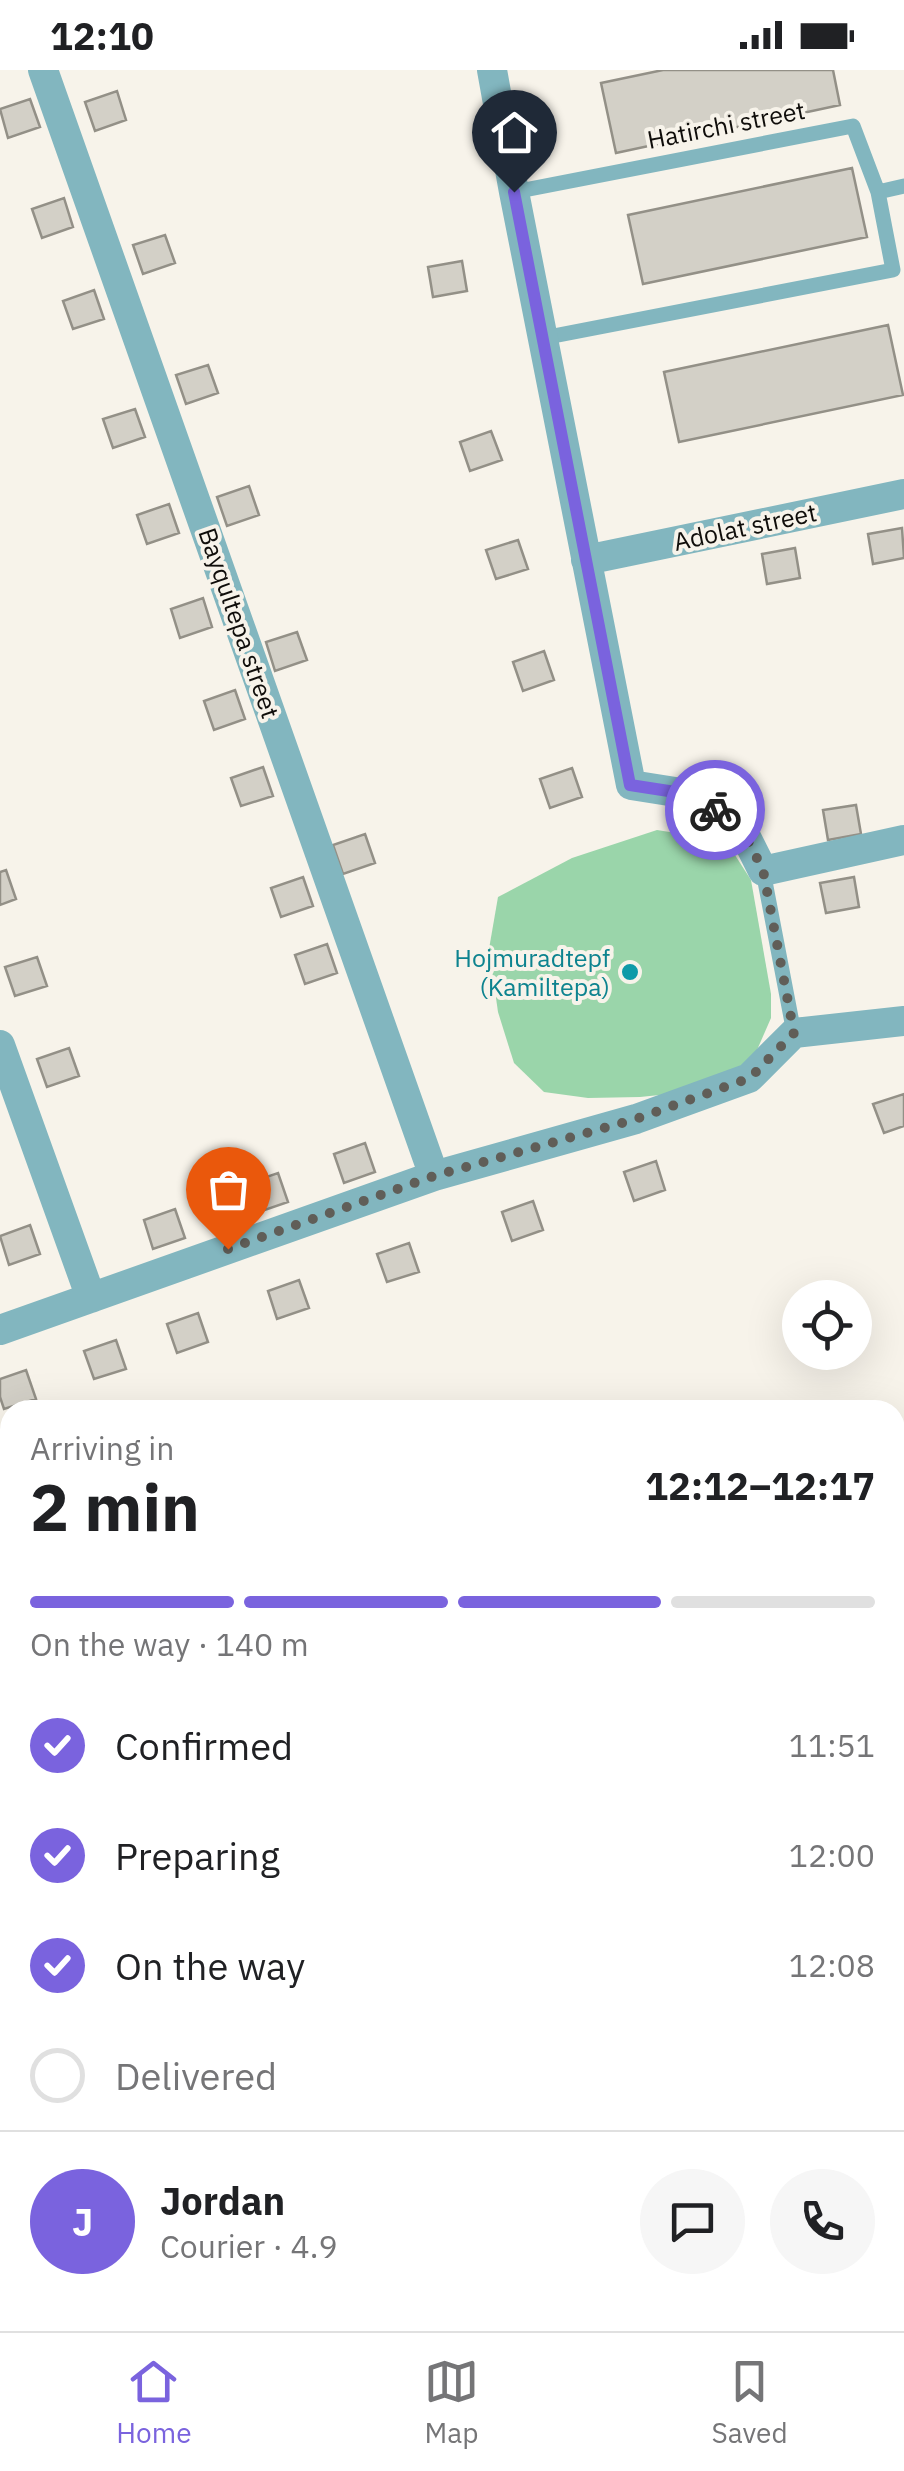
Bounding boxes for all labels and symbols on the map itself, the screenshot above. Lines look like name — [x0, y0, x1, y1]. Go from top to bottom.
pin — [472, 90, 557, 193]
street label: Hatirchi street — [644, 93, 808, 156]
street label: Adolat street — [670, 495, 819, 558]
street label: Bayqultepa street — [191, 523, 288, 723]
courier — [665, 760, 765, 860]
place label: Hojmuradtepf (Kamiltepa) — [454, 941, 610, 1003]
marker: Hojmuradtepf (Kamiltepa) — [619, 961, 641, 983]
pin — [186, 1147, 271, 1250]

